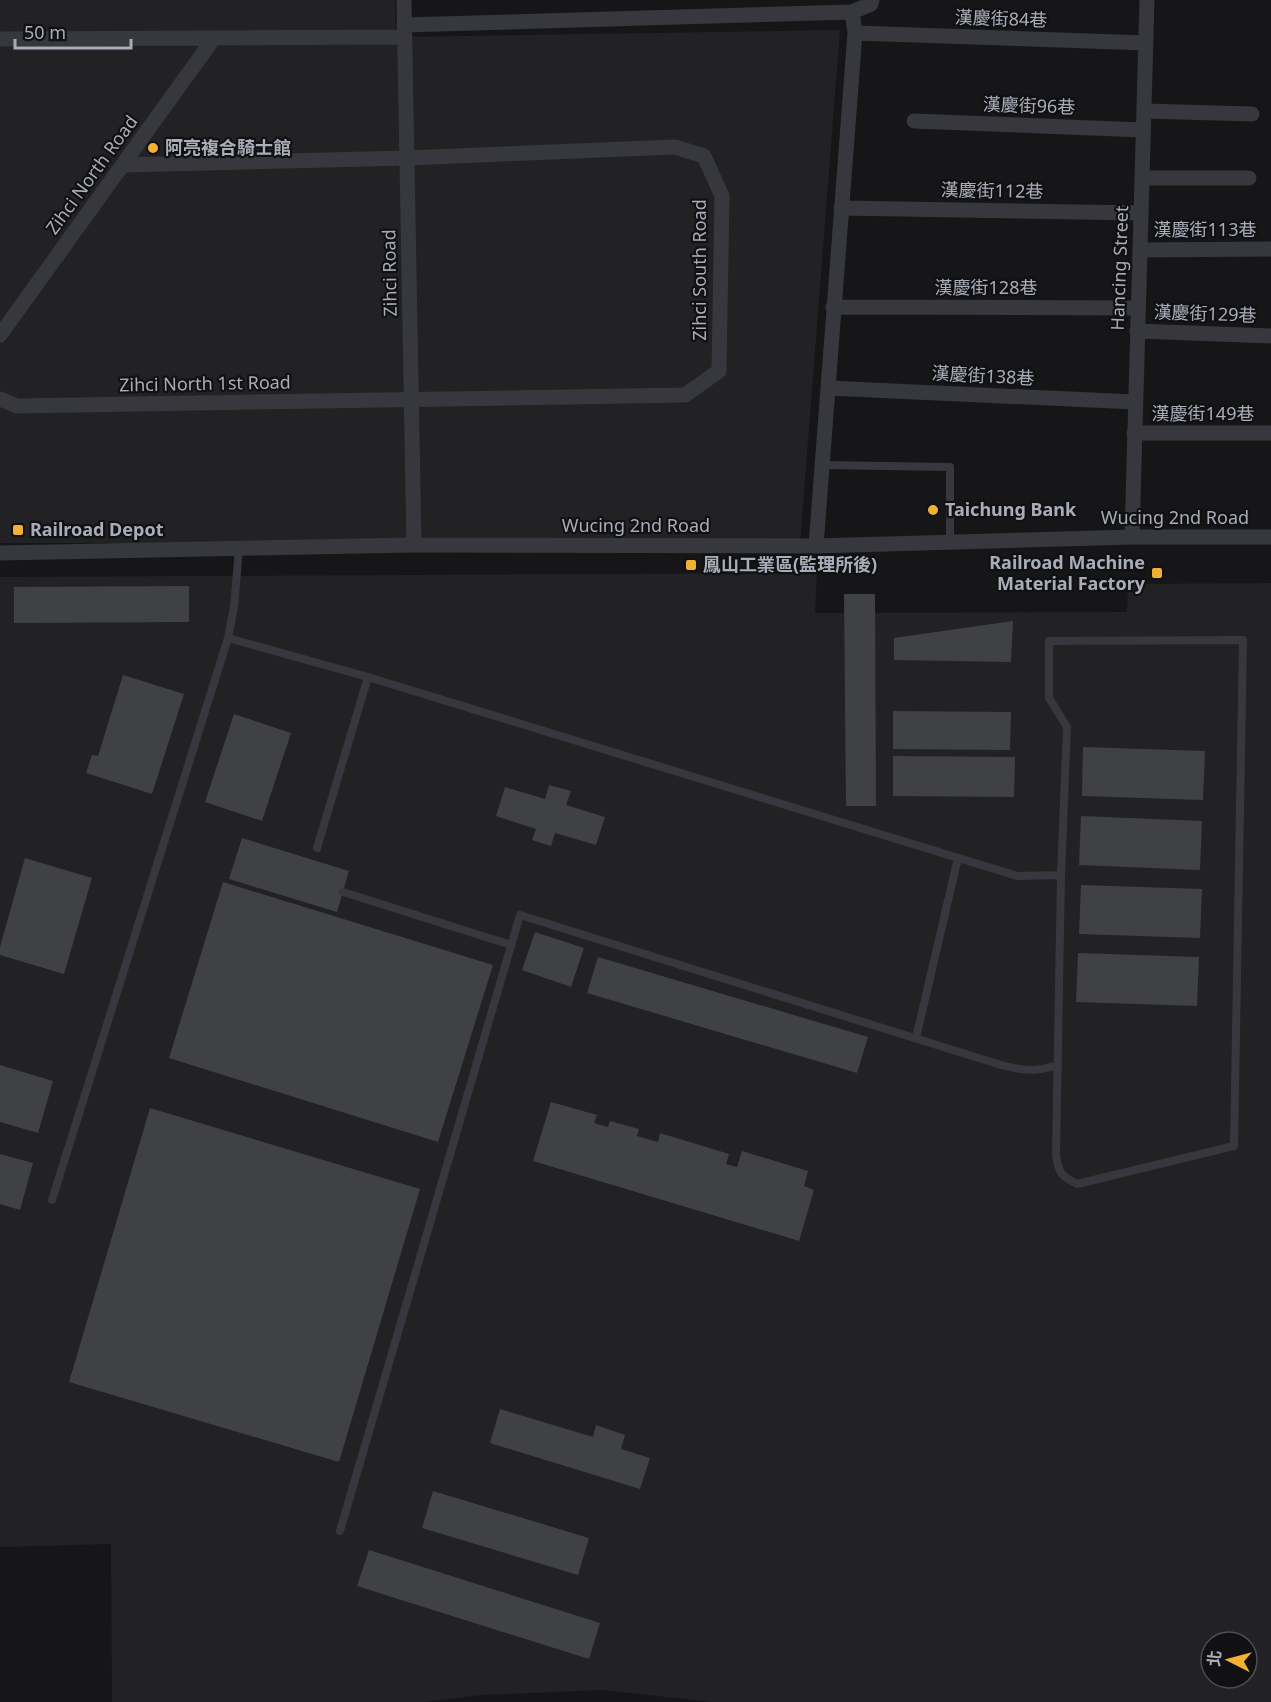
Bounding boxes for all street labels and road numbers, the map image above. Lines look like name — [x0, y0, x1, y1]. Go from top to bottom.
street label: 漢慶街84巷 — [954, 4, 1048, 32]
street label: 漢慶街96巷 — [982, 91, 1076, 119]
street label: Zihci North Road — [40, 110, 143, 239]
street label: 漢慶街112巷 — [940, 177, 1044, 203]
street label: Zihci South Road — [687, 199, 711, 341]
street label: Hancing Street — [1105, 205, 1133, 331]
street label: 漢慶街113巷 — [1154, 217, 1256, 241]
street label: Zihci Road — [376, 229, 402, 317]
street label: 漢慶街128巷 — [935, 275, 1037, 299]
street label: 漢慶街129巷 — [1153, 299, 1257, 327]
street label: 漢慶街138巷 — [931, 360, 1035, 390]
street label: Zihci North 1st Road — [119, 370, 291, 396]
street label: 漢慶街149巷 — [1152, 401, 1254, 425]
street label: Wucing 2nd Road — [1101, 505, 1249, 529]
street label: Wucing 2nd Road — [562, 513, 710, 537]

